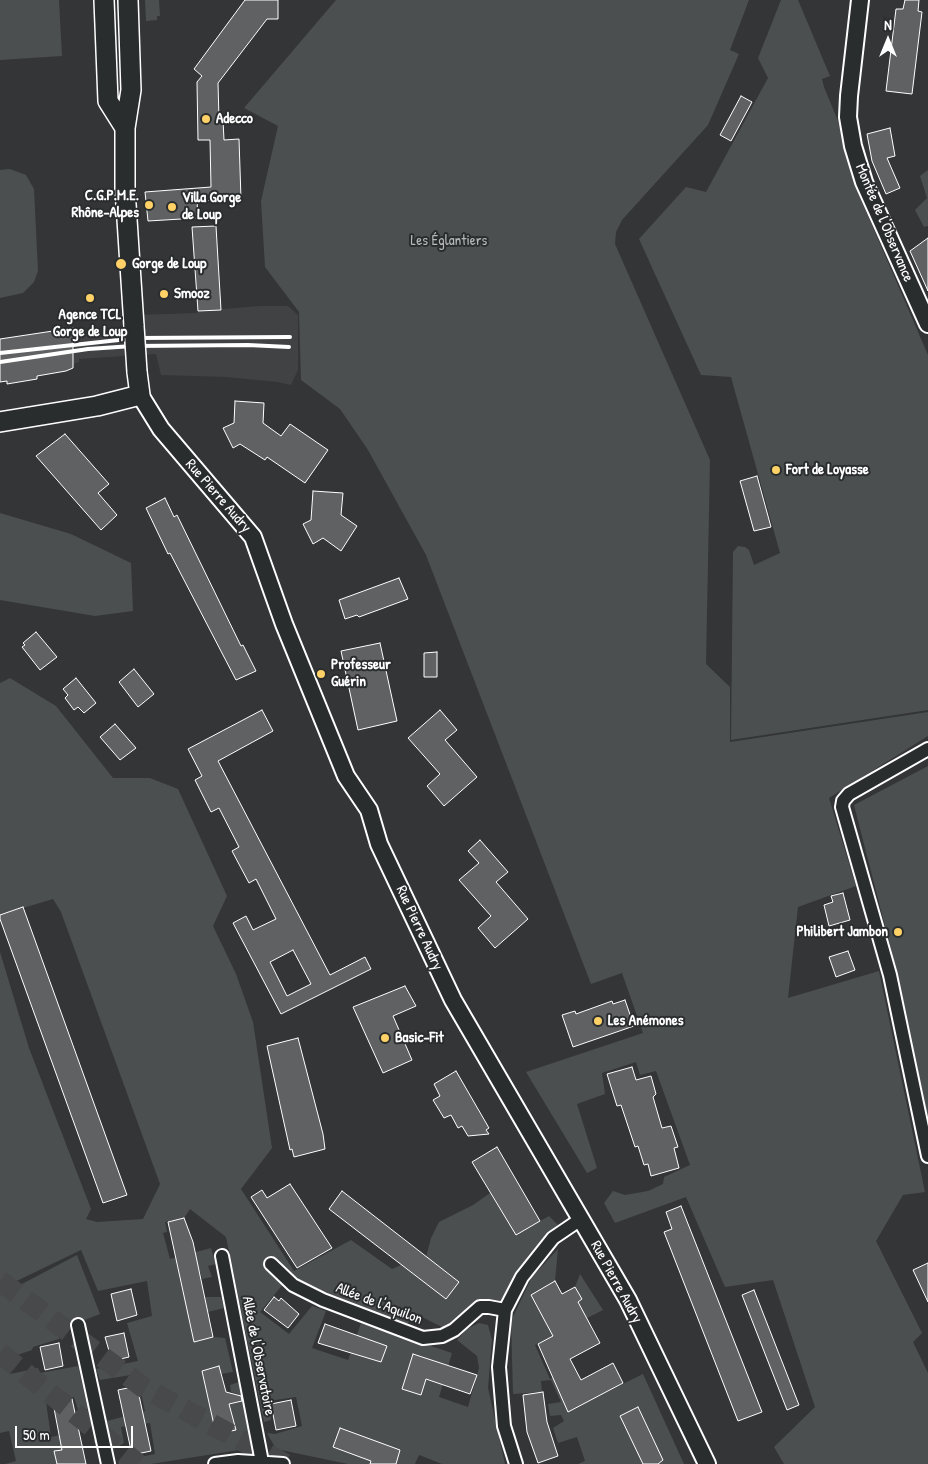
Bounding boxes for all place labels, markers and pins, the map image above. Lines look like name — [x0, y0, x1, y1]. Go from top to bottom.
place label: Adecco — [216, 110, 253, 128]
marker: Adecco — [200, 113, 212, 125]
place label: C.G.P.M.E. Rhône-Alpes — [72, 187, 139, 222]
place label: Villa Gorge de Loup — [182, 189, 241, 224]
marker: C.G.P.M.E. Rhône-Alpes — [143, 199, 155, 211]
marker: Villa Gorge de Loup — [166, 201, 178, 213]
place label: Gorge de Loup — [132, 255, 206, 273]
marker: Gorge de Loup — [114, 257, 128, 271]
place label: Smooz — [174, 285, 210, 303]
marker: Smooz — [158, 288, 170, 300]
marker: Agence TCL Gorge de Loup — [84, 292, 96, 304]
place label: Agence TCL Gorge de Loup — [53, 306, 127, 341]
place label: Fort de Loyasse — [786, 461, 869, 479]
marker: Fort de Loyasse — [770, 464, 782, 476]
place label: Professeur Guérin — [331, 656, 391, 691]
marker: Professeur Guérin — [315, 668, 327, 680]
place label: Philibert Jambon — [797, 923, 888, 941]
marker: Philibert Jambon — [892, 926, 904, 938]
place label: Les Anémones — [608, 1012, 684, 1030]
marker: Les Anémones — [592, 1015, 604, 1027]
place label: Basic-Fit — [395, 1029, 444, 1047]
marker: Basic-Fit — [379, 1032, 391, 1044]

